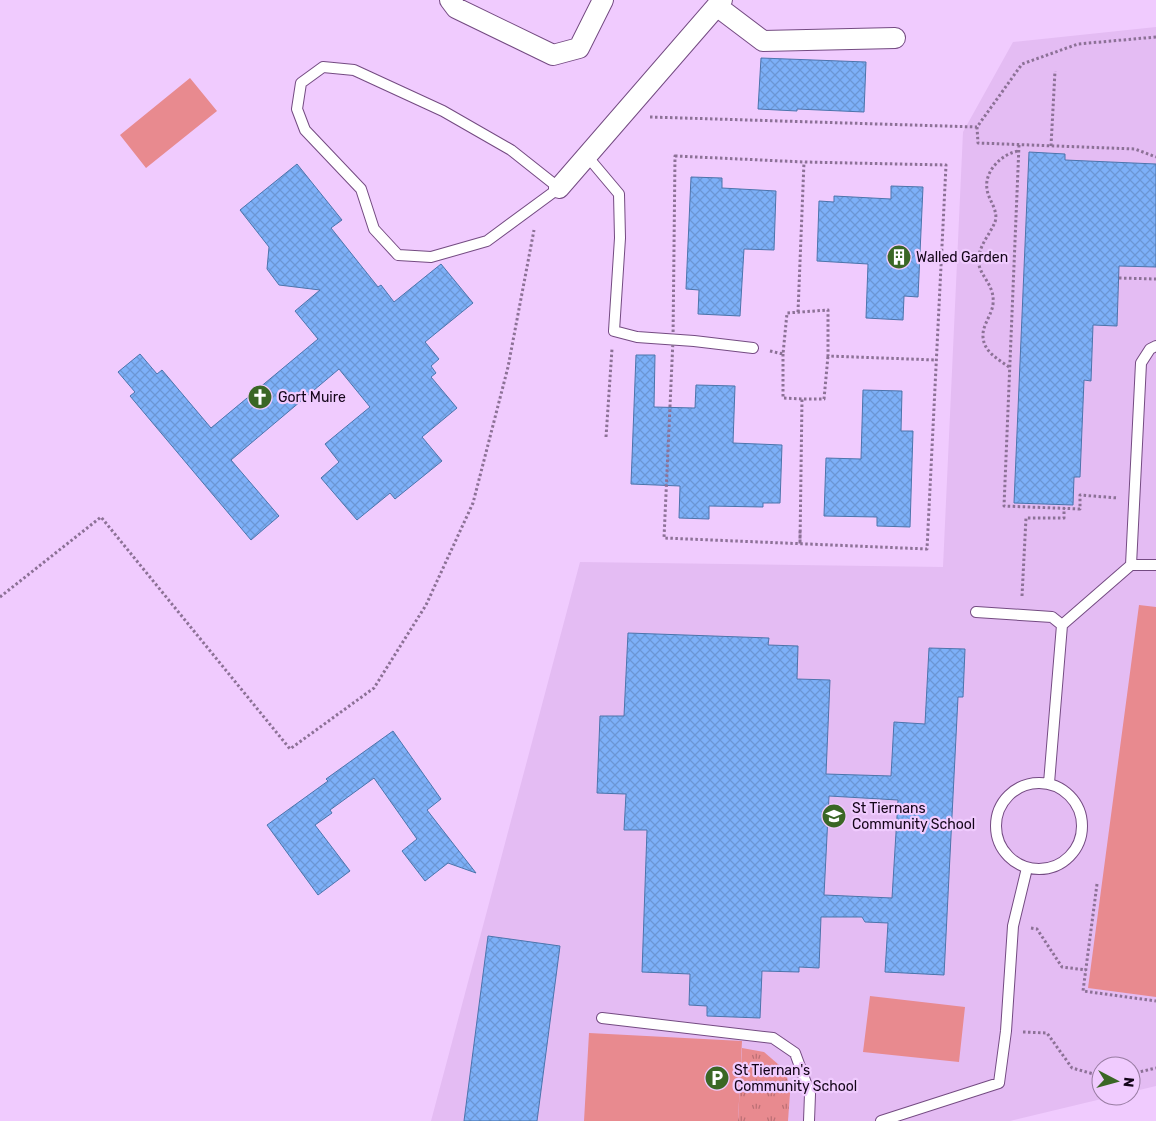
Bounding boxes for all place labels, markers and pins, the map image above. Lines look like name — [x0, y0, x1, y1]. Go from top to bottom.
building icon: Walled Garden — [886, 244, 912, 270]
place label: Walled Garden — [916, 249, 1008, 266]
church icon: Gort Muire — [247, 384, 273, 410]
place label: Gort Muire — [278, 389, 346, 406]
place label: St Tiernans Community School — [852, 800, 975, 833]
school or university icon: St Tiernans Community School — [821, 803, 847, 829]
place label: St Tiernan's Community School — [734, 1062, 857, 1095]
parking icon: St Tiernan's Community School — [704, 1065, 730, 1091]

